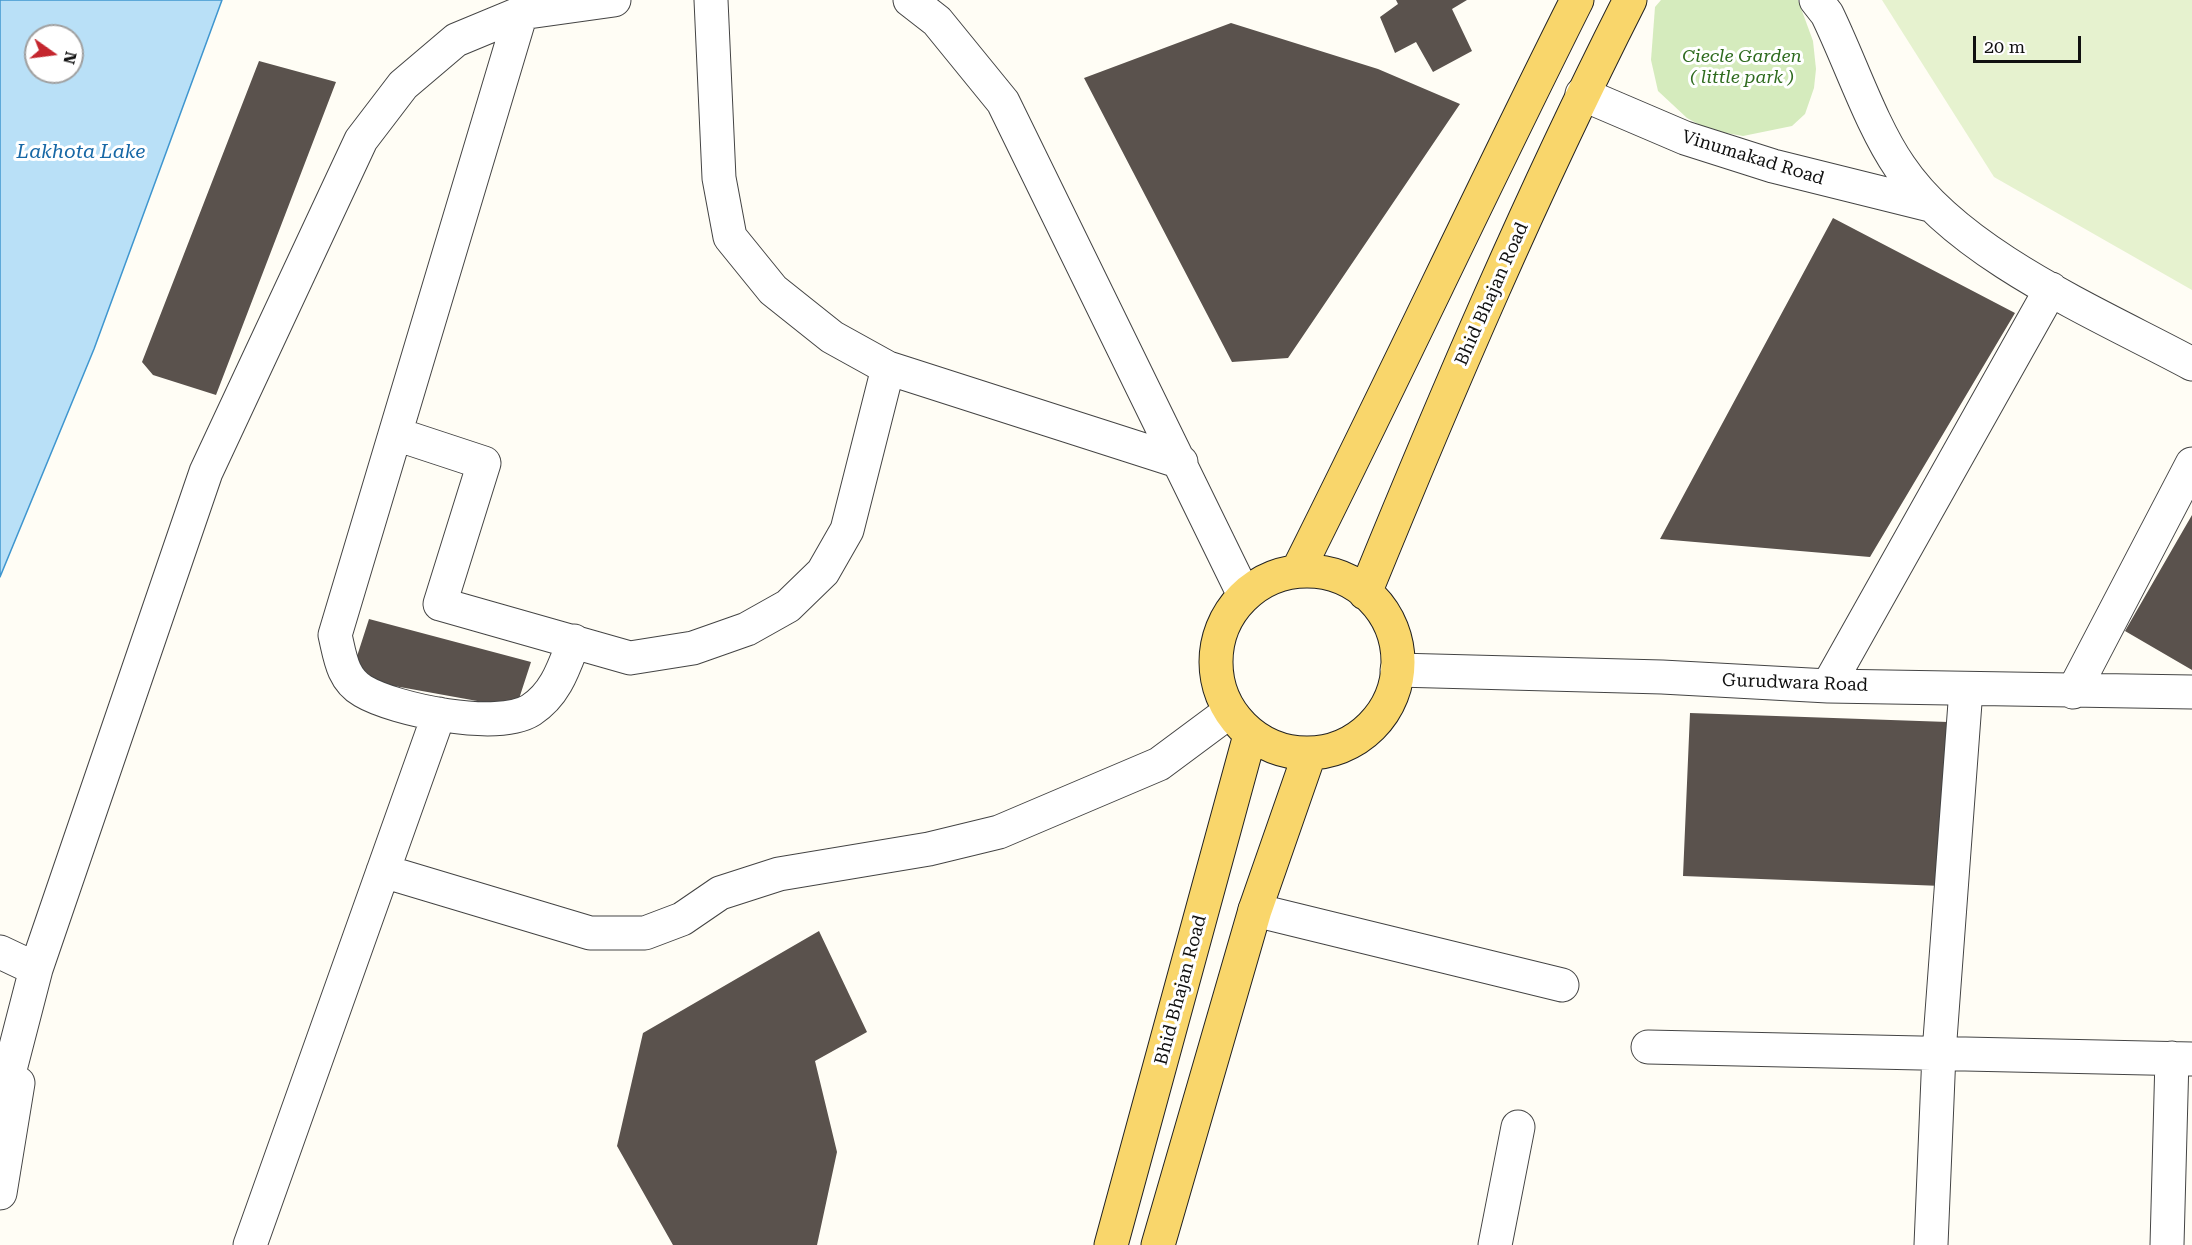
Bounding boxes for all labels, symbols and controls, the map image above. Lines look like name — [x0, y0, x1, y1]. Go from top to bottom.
north arrow — [24, 24, 84, 84]
scale bar — [1976, 24, 2084, 62]
text: 20 m — [1984, 36, 2025, 57]
park label: Ciecle Garden ( little park ) — [1682, 46, 1802, 88]
text: N — [59, 50, 81, 66]
street label: Vinumakad Road — [1679, 126, 1827, 190]
water label: Lakhota Lake — [17, 140, 145, 164]
street label: Bhid Bhajan Road — [1451, 219, 1533, 369]
street label: Gurudwara Road — [1722, 670, 1868, 696]
street label: Bhid Bhajan Road — [1151, 913, 1211, 1067]

